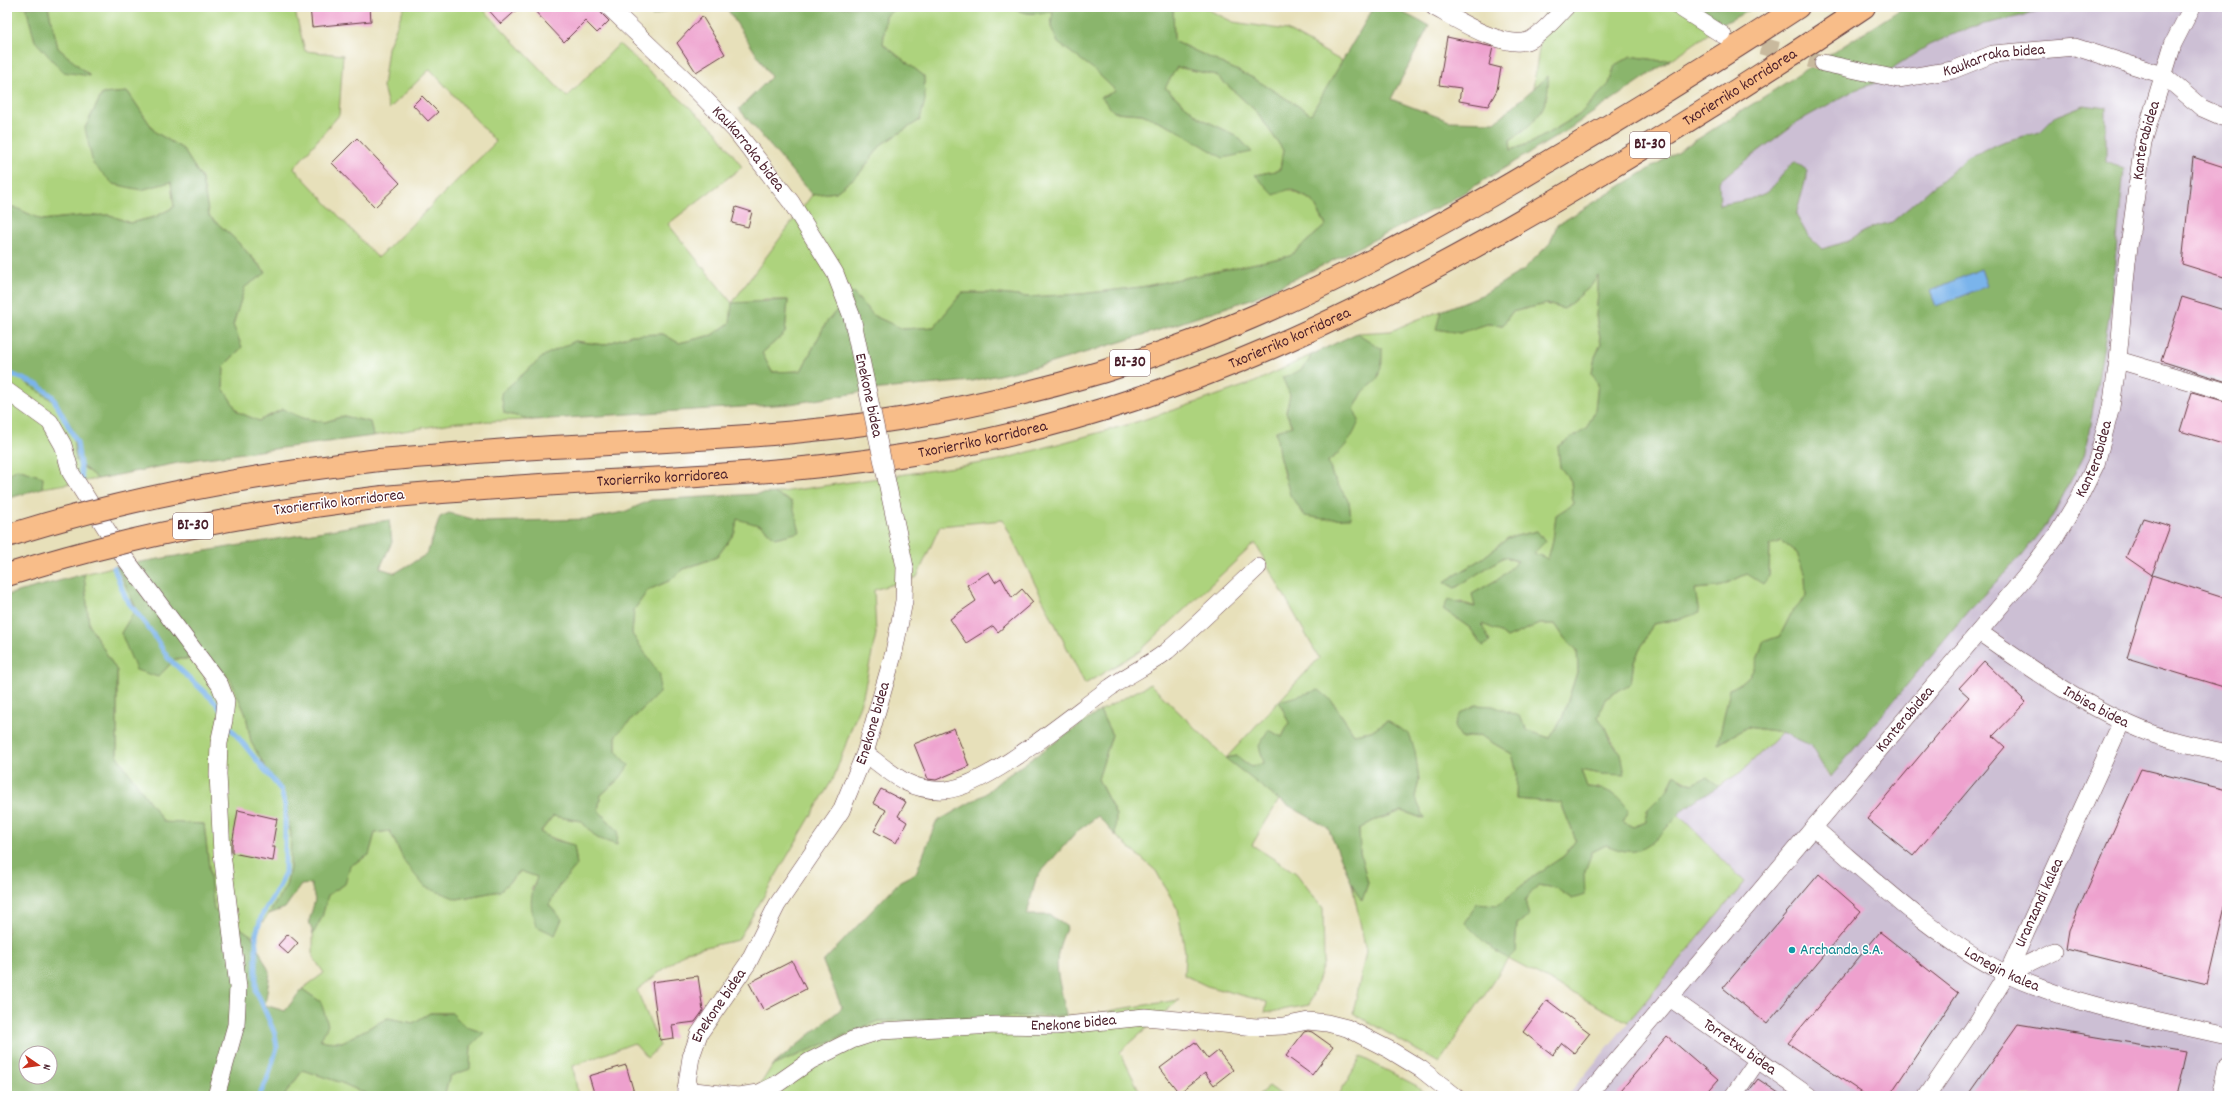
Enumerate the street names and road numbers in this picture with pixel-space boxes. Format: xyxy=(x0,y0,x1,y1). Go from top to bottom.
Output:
street label: Kaukarraka bidea xyxy=(1941,38,2046,83)
street label: Txorierriko korridorea xyxy=(1678,43,1802,133)
street label: Kanterabidea xyxy=(2127,98,2167,181)
street label: Kaukarraka bidea xyxy=(706,101,791,197)
road number: BI-30 xyxy=(1630,132,1670,158)
street label: Txorierriko korridorea xyxy=(1225,301,1355,376)
road number: BI-30 xyxy=(1110,350,1150,376)
street label: Enekone bidea xyxy=(848,351,889,440)
street label: Txorierriko korridorea xyxy=(917,414,1050,465)
street label: Kanterabidea xyxy=(2069,418,2119,502)
street label: Txorierriko korridorea xyxy=(596,463,729,493)
street label: Txorierriko korridorea xyxy=(273,484,406,522)
road number: BI-30 xyxy=(173,513,213,539)
street label: Enekone bidea xyxy=(850,679,896,769)
street label: Inbisa bidea xyxy=(2058,680,2133,734)
street label: Kanterabidea xyxy=(1870,681,1940,757)
street label: Uranzandi kalea xyxy=(2009,854,2070,951)
street label: Lanegin kalea xyxy=(1959,941,2043,998)
street label: Enekone bidea xyxy=(685,964,752,1046)
street label: Enekone bidea xyxy=(1031,1008,1118,1038)
street label: Torretxu bidea xyxy=(1698,1013,1781,1081)

